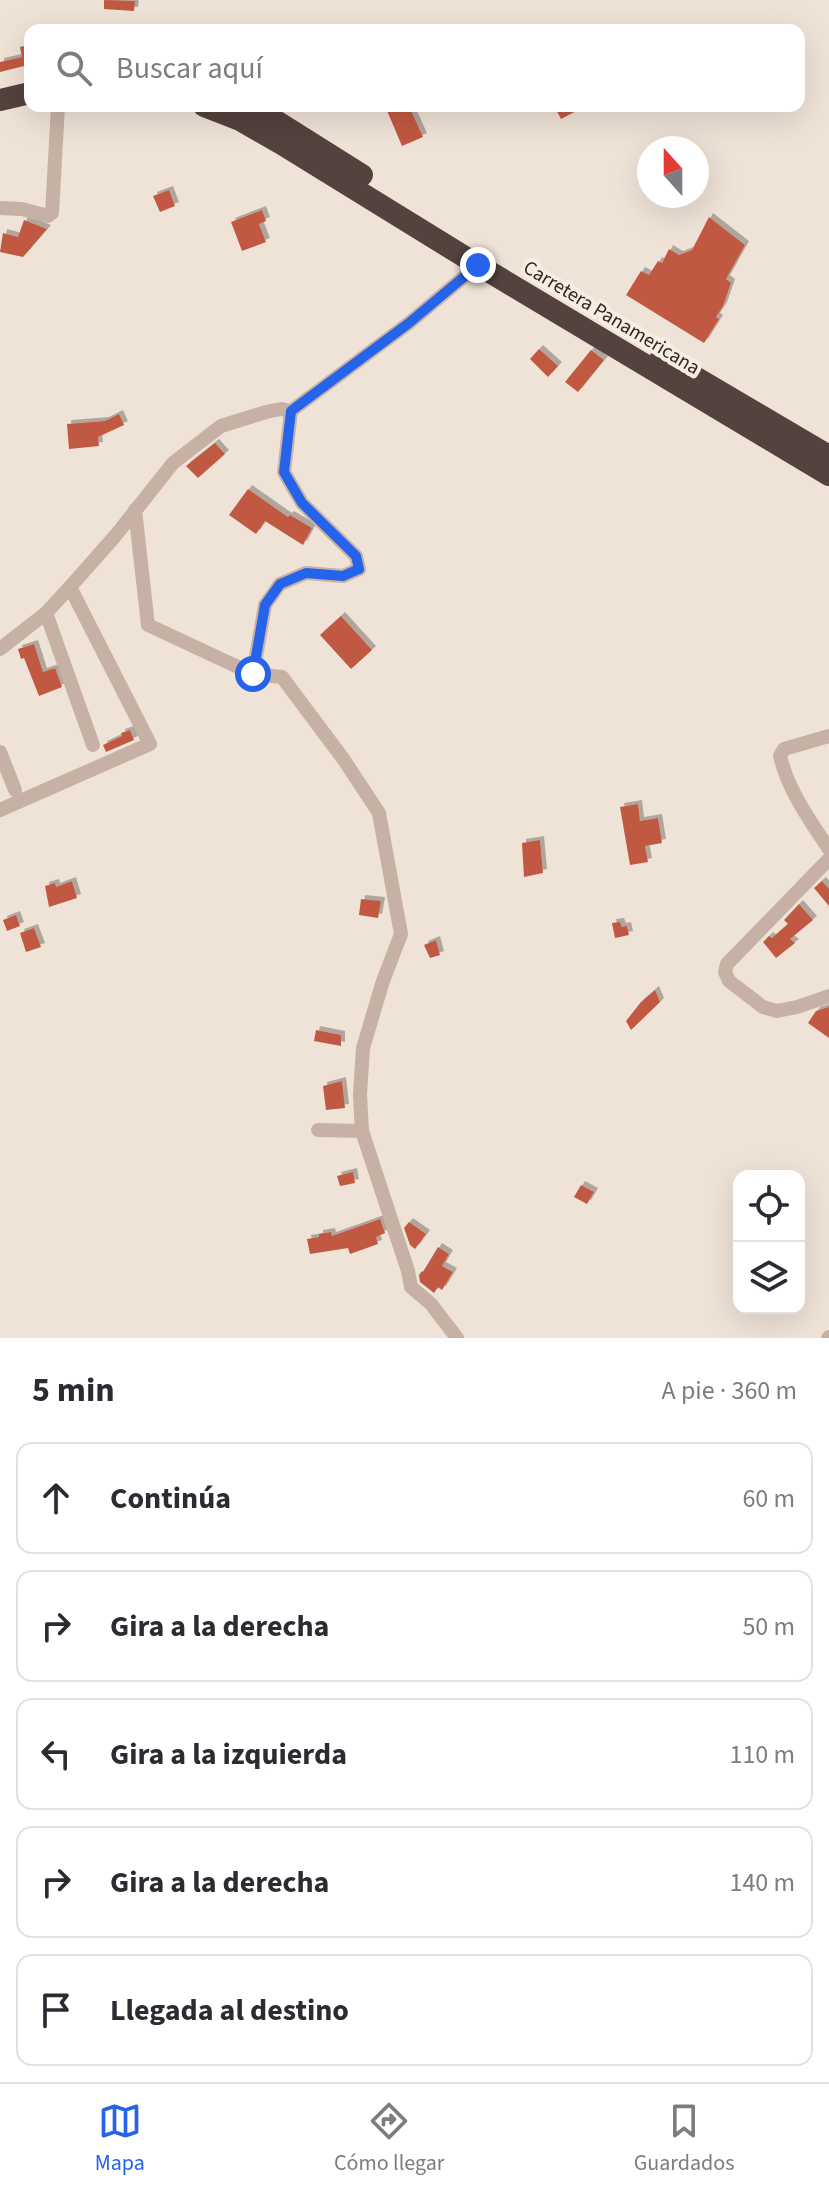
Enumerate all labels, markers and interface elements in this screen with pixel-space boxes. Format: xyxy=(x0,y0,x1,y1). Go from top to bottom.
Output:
search box xyxy=(24,24,805,112)
icon: search xyxy=(52,46,96,90)
text: Buscar aquí xyxy=(116,47,263,90)
north arrow xyxy=(637,136,709,208)
route end xyxy=(460,247,496,283)
street label: Carretera Panamericana xyxy=(518,254,705,382)
route start xyxy=(235,656,271,692)
map controls xyxy=(733,1170,805,1314)
button: locate xyxy=(733,1170,805,1242)
button: layers xyxy=(733,1242,805,1314)
text: 5 min xyxy=(32,1366,115,1415)
text: A pie · 360 m xyxy=(662,1372,797,1409)
icon: ahead xyxy=(34,1476,78,1520)
text: Continúa xyxy=(110,1477,231,1520)
text: 60 m xyxy=(742,1480,795,1517)
icon: right xyxy=(34,1604,78,1648)
text: Gira a la derecha xyxy=(110,1605,329,1648)
text: 50 m xyxy=(742,1608,795,1645)
icon: left xyxy=(34,1732,78,1776)
text: Gira a la izquierda xyxy=(110,1733,347,1776)
text: 110 m xyxy=(729,1736,795,1773)
icon: right xyxy=(34,1860,78,1904)
text: Gira a la derecha xyxy=(110,1861,329,1904)
text: 140 m xyxy=(729,1864,795,1901)
icon: arrive xyxy=(34,1988,78,2032)
text: Llegada al destino xyxy=(110,1989,349,2032)
tab: Mapa xyxy=(95,2099,145,2179)
tab: Cómo llegar xyxy=(334,2099,444,2179)
tab: Guardados xyxy=(634,2099,734,2179)

